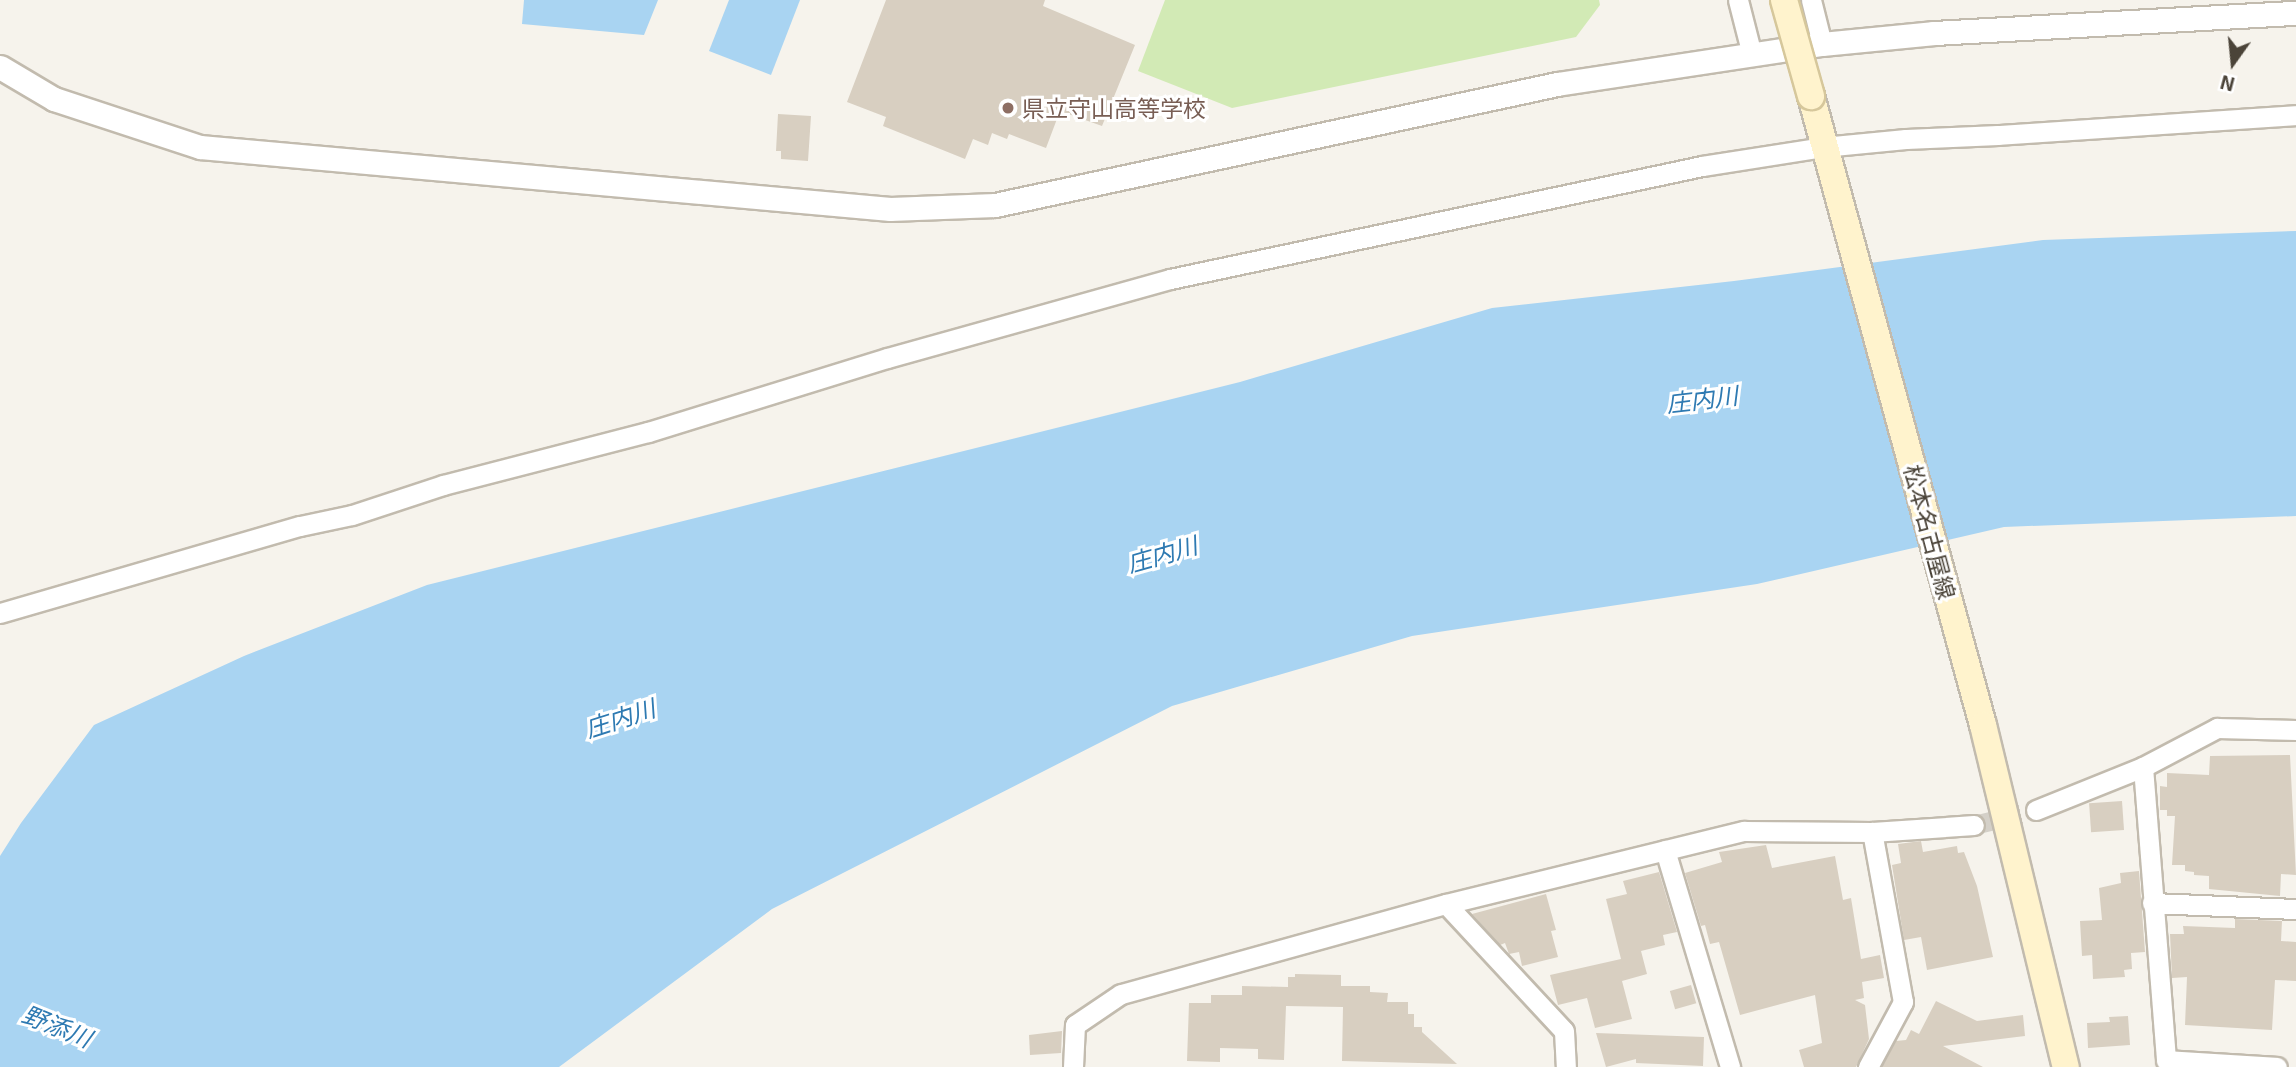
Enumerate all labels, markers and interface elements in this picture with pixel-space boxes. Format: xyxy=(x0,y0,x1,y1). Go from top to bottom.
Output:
north arrow xyxy=(2198,28,2268,98)
text: N xyxy=(2218,71,2237,97)
place label: 県立守山高等学校 xyxy=(1022,94,1206,122)
marker: 県立守山高等学校 xyxy=(1000,100,1016,116)
water label: 庄内川 xyxy=(1665,380,1739,418)
street label: 松本名古屋線 xyxy=(1899,462,1961,602)
water label: 庄内川 xyxy=(1123,530,1201,578)
water label: 庄内川 xyxy=(581,693,659,743)
water label: 野添川 xyxy=(18,999,96,1053)

